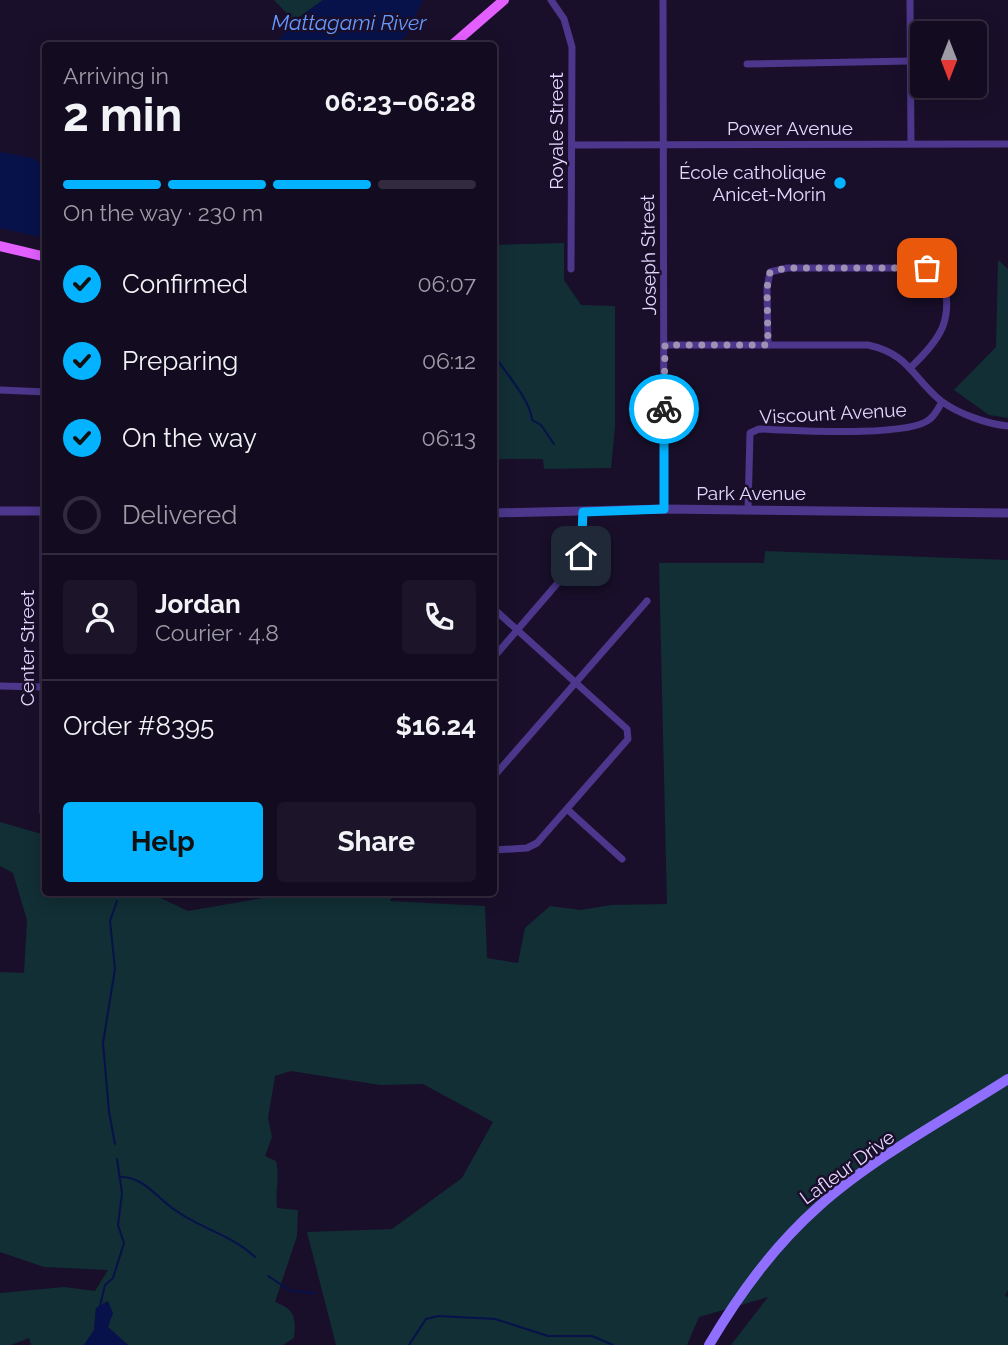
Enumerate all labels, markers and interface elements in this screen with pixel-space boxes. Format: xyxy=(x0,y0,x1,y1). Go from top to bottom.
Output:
water label: Mattagami River xyxy=(271,10,427,35)
north arrow xyxy=(910,21,987,98)
map controls xyxy=(910,21,987,98)
text: Arriving in xyxy=(63,62,169,89)
street label: Royale Street xyxy=(545,72,567,190)
text: 06:23–06:28 xyxy=(324,87,476,117)
text: 2 min xyxy=(63,88,182,142)
street label: Power Avenue xyxy=(727,117,853,139)
place label: École catholique Anicet-Morin xyxy=(679,161,826,205)
marker: École catholique Anicet-Morin xyxy=(832,175,848,191)
street label: Joseph Street xyxy=(636,194,660,316)
text: On the way · 230 m xyxy=(63,199,263,226)
pin xyxy=(897,238,957,298)
icon: bag xyxy=(908,249,946,287)
icon: check xyxy=(63,265,101,303)
text: Confirmed xyxy=(122,269,248,299)
text: 06:07 xyxy=(418,270,476,297)
icon: check xyxy=(63,342,101,380)
text: Preparing xyxy=(122,346,238,376)
text: 06:12 xyxy=(422,347,476,374)
courier xyxy=(629,374,699,444)
icon: bike xyxy=(645,390,683,428)
street label: Viscount Avenue xyxy=(759,398,907,428)
icon: check xyxy=(63,419,101,457)
text: On the way xyxy=(122,423,257,453)
text: 06:13 xyxy=(422,424,476,451)
street label: Park Avenue xyxy=(696,482,806,504)
text: Delivered xyxy=(122,500,237,530)
pin xyxy=(551,526,611,586)
icon: home xyxy=(562,537,600,575)
button: person xyxy=(63,580,137,654)
button: phone xyxy=(402,580,476,654)
street label: Center Street xyxy=(16,589,38,706)
text: Jordan xyxy=(155,589,241,619)
text: Courier · 4.8 xyxy=(155,619,279,646)
text: Order #8395 xyxy=(63,711,214,741)
text: $16.24 xyxy=(396,711,476,741)
button: Help xyxy=(63,802,263,882)
button: Share xyxy=(277,802,476,882)
street label: Lafleur Drive xyxy=(796,1125,898,1209)

